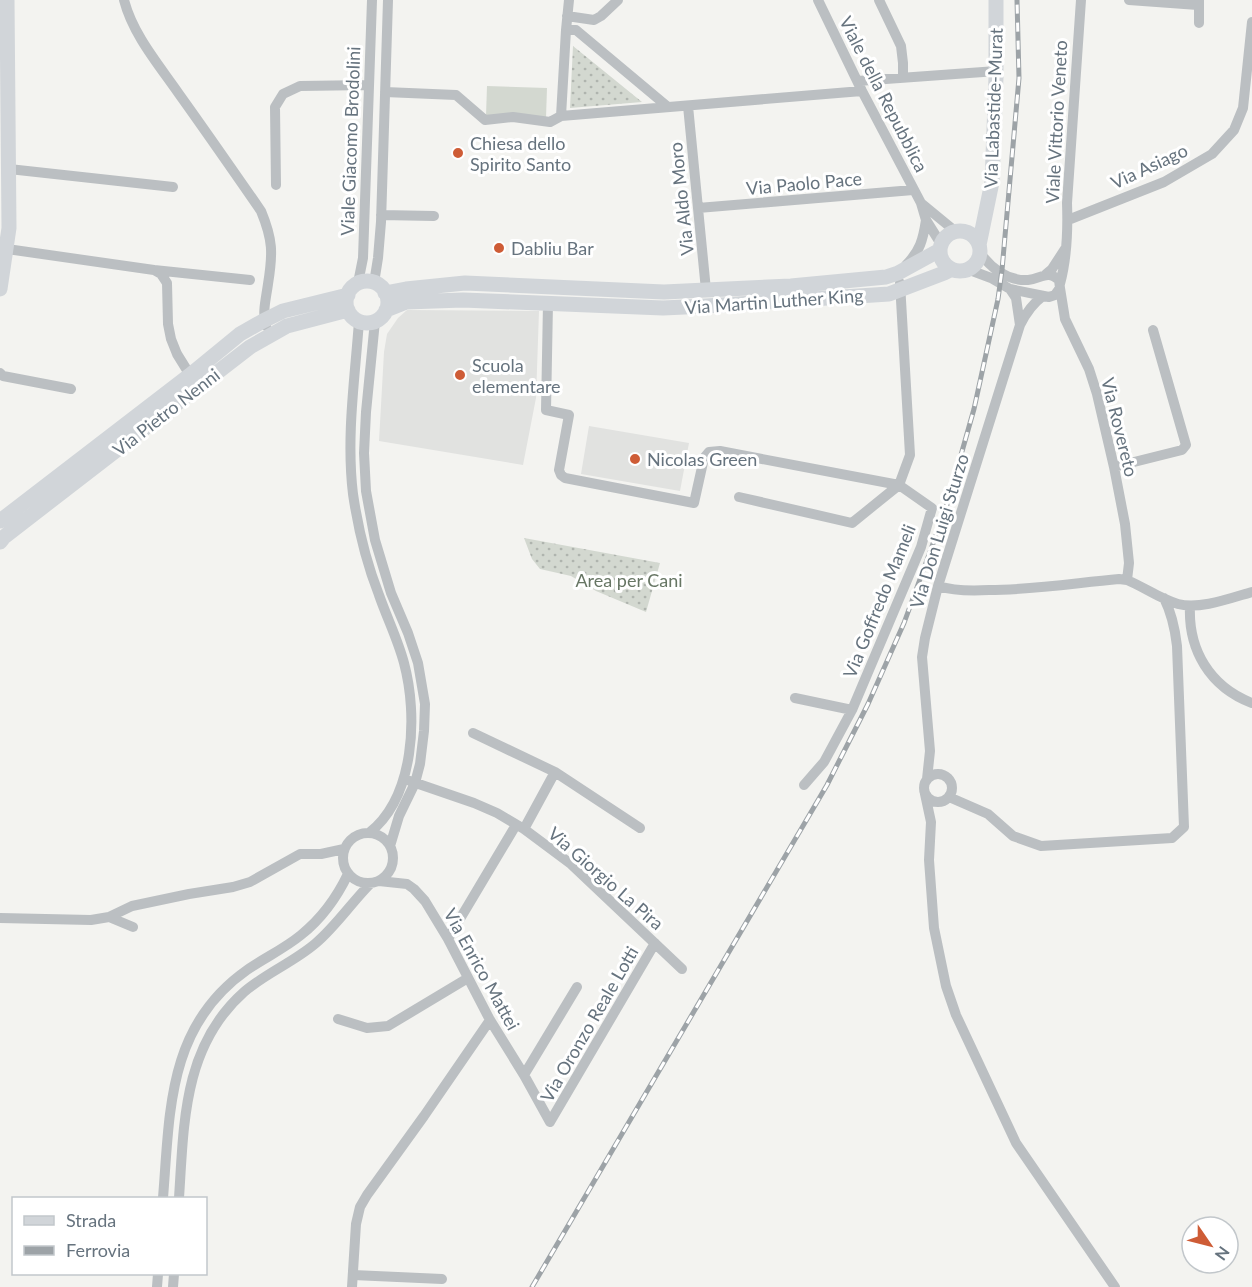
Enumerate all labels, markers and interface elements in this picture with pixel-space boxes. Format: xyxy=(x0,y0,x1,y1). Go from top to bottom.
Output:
street label: Viale della Repubblica xyxy=(835,12,933,176)
street label: Via Labastide-Murat xyxy=(979,27,1007,189)
street label: Viale Vittorio Veneto xyxy=(1041,40,1071,204)
street label: Viale Giacomo Brodolini xyxy=(336,46,364,236)
place label: Chiesa dello Spirito Santo xyxy=(470,132,571,175)
street label: Via Asiago xyxy=(1107,139,1191,193)
street label: Via Aldo Moro xyxy=(664,141,698,257)
marker: Chiesa dello Spirito Santo xyxy=(451,146,465,160)
street label: Via Paolo Pace xyxy=(745,167,863,199)
place label: Dabliu Bar xyxy=(511,237,594,259)
marker: Dabliu Bar xyxy=(492,241,506,255)
street label: Via Martin Luther King xyxy=(684,284,864,318)
place label: Scuola elementare xyxy=(472,354,561,397)
street label: Via Pietro Nenni xyxy=(108,363,224,461)
marker: Scuola elementare xyxy=(453,368,467,382)
street label: Via Rovereto xyxy=(1097,375,1143,479)
place label: Nicolas Green xyxy=(647,448,757,470)
street label: Via Don Luigi Sturzo xyxy=(905,451,973,611)
marker: Nicolas Green xyxy=(628,452,642,466)
street label: Via Goffredo Mameli xyxy=(838,521,920,681)
park label: Area per Cani xyxy=(575,569,683,591)
street label: Via Giorgio La Pira xyxy=(544,822,668,934)
street label: Via Enrico Mattei xyxy=(439,904,525,1034)
street label: Via Oronzo Reale Lotti xyxy=(535,942,643,1106)
legend xyxy=(12,1197,207,1275)
text: Strada xyxy=(66,1209,116,1231)
north arrow xyxy=(1180,1215,1240,1275)
text: Ferrovia xyxy=(66,1239,130,1261)
text: N xyxy=(1211,1243,1234,1264)

